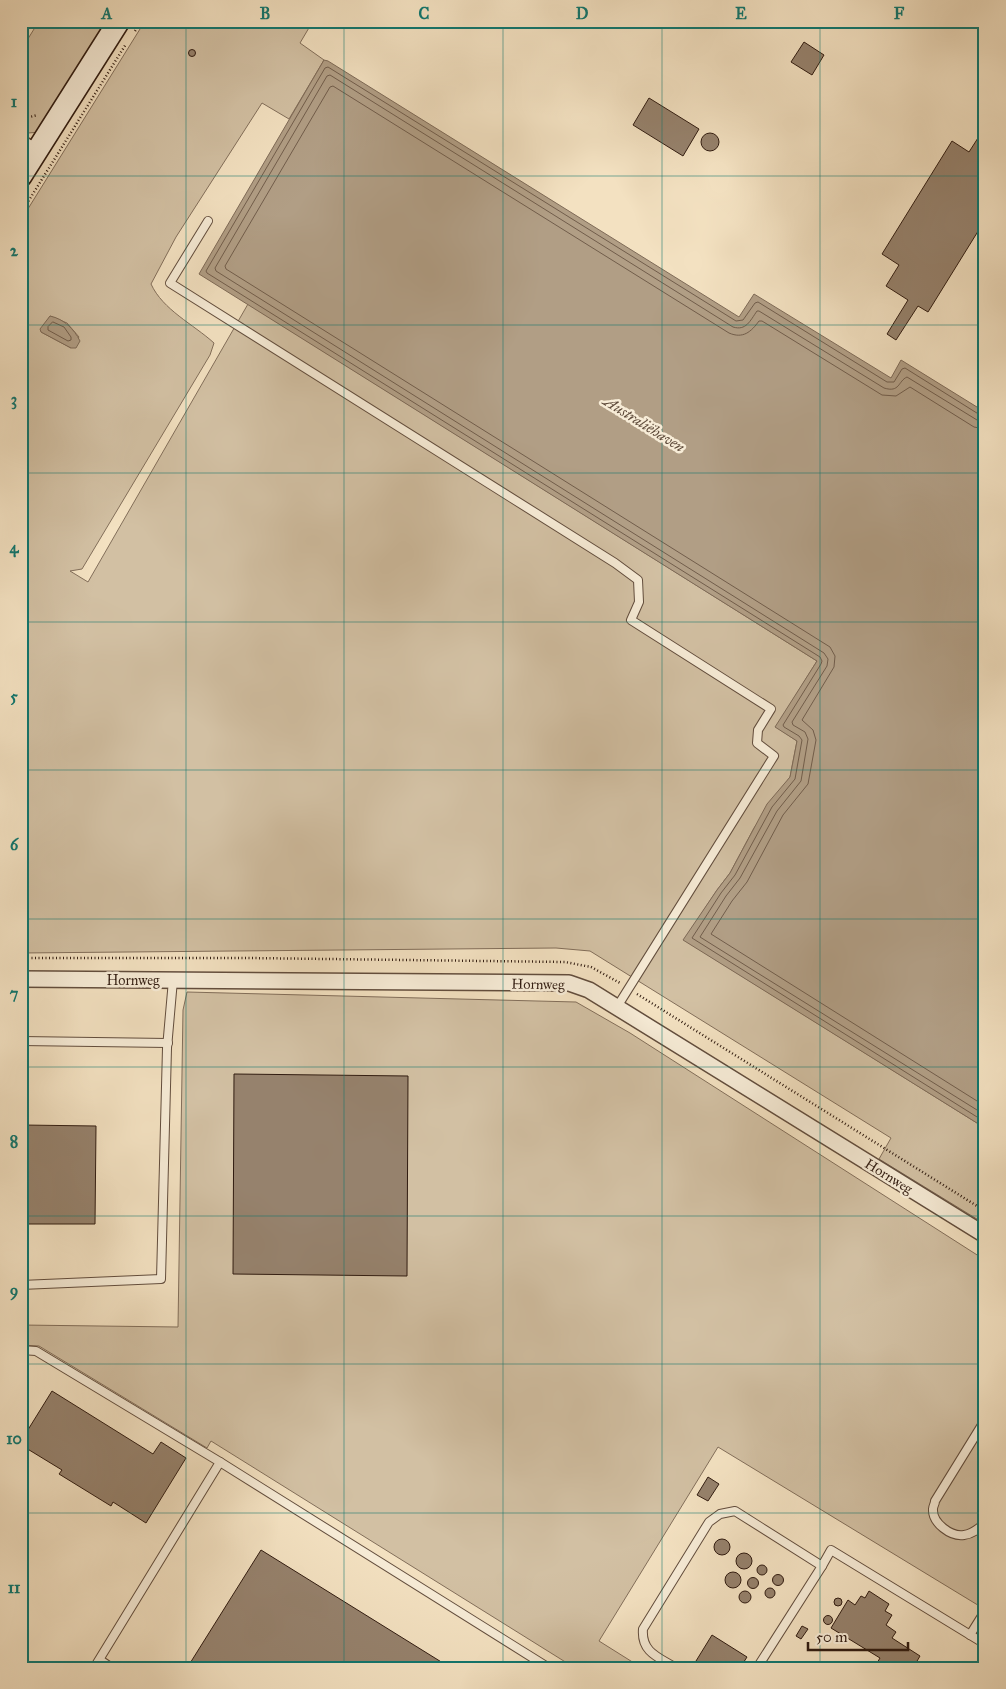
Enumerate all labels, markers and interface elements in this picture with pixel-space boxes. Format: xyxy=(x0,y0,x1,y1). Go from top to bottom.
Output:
text: A xyxy=(101,4,113,23)
text: B xyxy=(260,4,270,23)
text: C xyxy=(419,4,430,23)
text: D xyxy=(576,4,589,23)
text: E xyxy=(735,4,747,23)
text: F xyxy=(894,4,905,23)
text: 1 xyxy=(11,92,18,111)
text: 2 xyxy=(10,241,19,260)
text: 3 xyxy=(11,390,17,410)
water label: Australiëhaven xyxy=(598,391,688,456)
text: 4 xyxy=(10,538,20,558)
text: 5 xyxy=(10,687,18,706)
text: 6 xyxy=(10,835,19,854)
street label: Hornweg xyxy=(106,972,160,989)
street label: Hornweg xyxy=(511,976,565,993)
text: 7 xyxy=(10,984,19,1003)
text: 8 xyxy=(10,1132,18,1151)
street label: Hornweg xyxy=(862,1155,916,1198)
text: 9 xyxy=(10,1281,18,1301)
text: 10 xyxy=(6,1429,22,1448)
text: 11 xyxy=(8,1578,21,1597)
scale bar xyxy=(808,1619,908,1651)
text: 50 m xyxy=(816,1628,848,1646)

